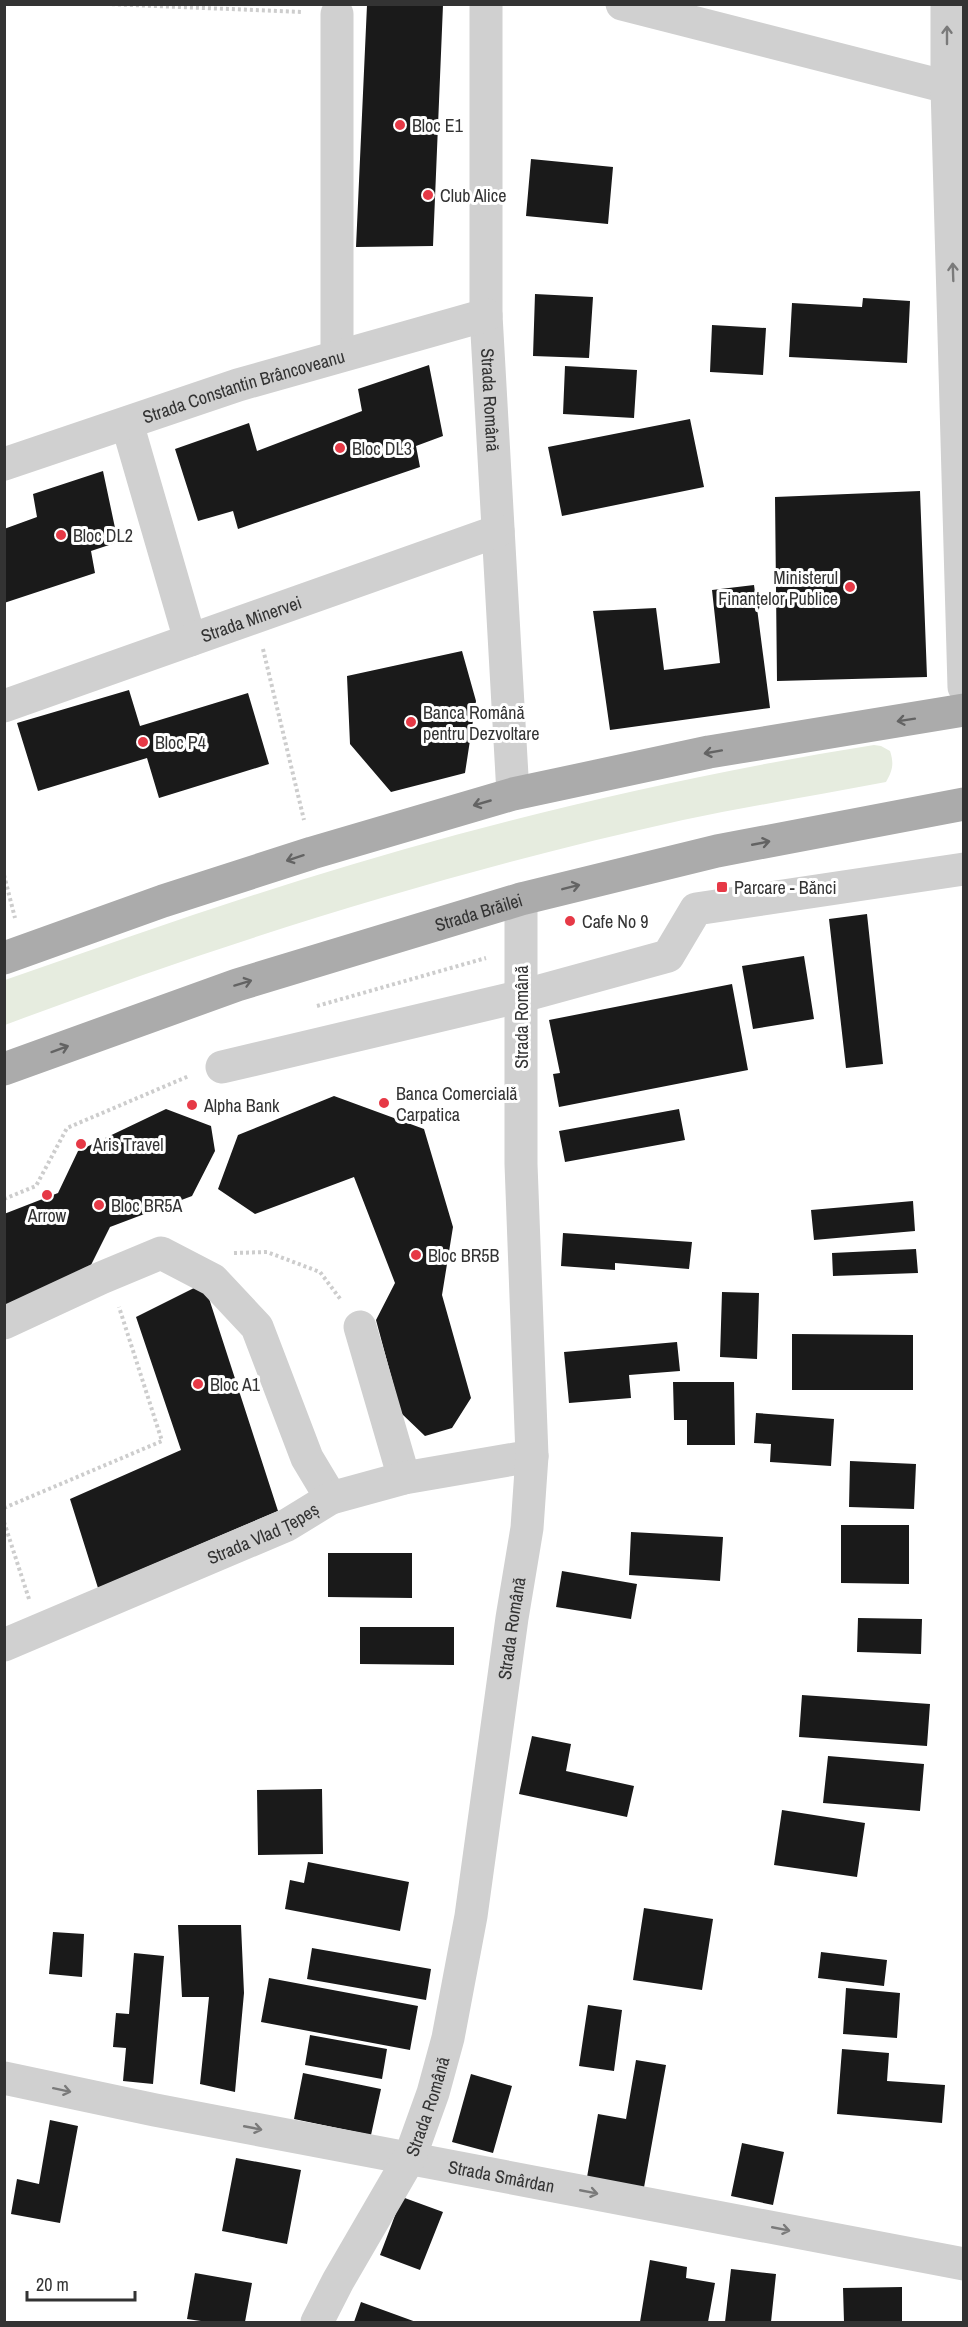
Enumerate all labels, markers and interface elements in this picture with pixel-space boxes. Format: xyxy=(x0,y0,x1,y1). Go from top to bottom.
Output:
one-way arrow xyxy=(941,25,953,45)
place label: Bloc E1 xyxy=(412,113,464,138)
marker: Bloc E1 xyxy=(393,118,407,132)
place label: Club Alice xyxy=(440,183,506,208)
marker: Club Alice xyxy=(421,188,435,202)
one-way arrow xyxy=(947,262,958,282)
street label: Strada Constantin Brâncoveanu xyxy=(139,343,347,429)
street label: Strada Română xyxy=(475,348,506,452)
place label: Bloc DL3 xyxy=(352,436,412,461)
marker: Bloc DL3 xyxy=(333,441,347,455)
place label: Bloc DL2 xyxy=(73,523,133,548)
marker: Bloc DL2 xyxy=(54,528,68,542)
place label: Ministerul Finanțelor Publice xyxy=(718,565,838,611)
marker: Ministerul Finanțelor Publice xyxy=(843,580,857,594)
street label: Strada Minervei xyxy=(197,589,305,648)
place label: Banca Română pentru Dezvoltare xyxy=(423,700,540,746)
marker: Banca Română pentru Dezvoltare xyxy=(404,715,418,729)
one-way arrow xyxy=(896,715,916,726)
place label: Bloc P4 xyxy=(155,730,206,755)
marker: Bloc P4 xyxy=(136,735,150,749)
one-way arrow xyxy=(704,747,724,758)
one-way arrow xyxy=(473,798,492,809)
one-way arrow xyxy=(751,837,770,848)
one-way arrow xyxy=(286,853,305,864)
place label: Parcare - Bănci xyxy=(734,875,837,900)
marker: Parcare - Bănci xyxy=(715,880,729,894)
one-way arrow xyxy=(561,881,580,892)
street label: Strada Brăilei xyxy=(432,887,525,937)
place label: Cafe No 9 xyxy=(582,909,648,934)
marker: Cafe No 9 xyxy=(563,914,577,928)
street label: Strada Română xyxy=(509,965,534,1069)
one-way arrow xyxy=(233,977,252,988)
one-way arrow xyxy=(50,1043,68,1054)
place label: Banca Comercială Carpatica xyxy=(396,1081,517,1127)
place label: Alpha Bank xyxy=(203,1093,280,1118)
marker: Banca Comercială Carpatica xyxy=(377,1096,391,1110)
marker: Alpha Bank xyxy=(185,1098,199,1112)
place label: Aris Travel xyxy=(92,1132,164,1157)
marker: Aris Travel xyxy=(74,1137,88,1151)
marker: Arrow xyxy=(40,1188,54,1202)
place label: Bloc BR5A xyxy=(111,1193,183,1218)
marker: Bloc BR5A xyxy=(92,1198,106,1212)
place label: Arrow xyxy=(27,1203,67,1228)
place label: Bloc BR5B xyxy=(428,1243,500,1268)
marker: Bloc BR5B xyxy=(409,1248,423,1262)
place label: Bloc A1 xyxy=(210,1372,261,1397)
marker: Bloc A1 xyxy=(191,1377,205,1391)
street label: Strada Vlad Țepeș xyxy=(203,1496,323,1570)
street label: Strada Română xyxy=(491,1575,531,1681)
street label: Strada Română xyxy=(399,2054,455,2160)
one-way arrow xyxy=(52,2085,71,2097)
one-way arrow xyxy=(243,2123,262,2134)
street label: Strada Smârdan xyxy=(446,2154,557,2198)
one-way arrow xyxy=(579,2187,598,2198)
one-way arrow xyxy=(770,2224,790,2235)
scale bar xyxy=(27,2264,135,2302)
text: 20 m xyxy=(36,2272,69,2297)

